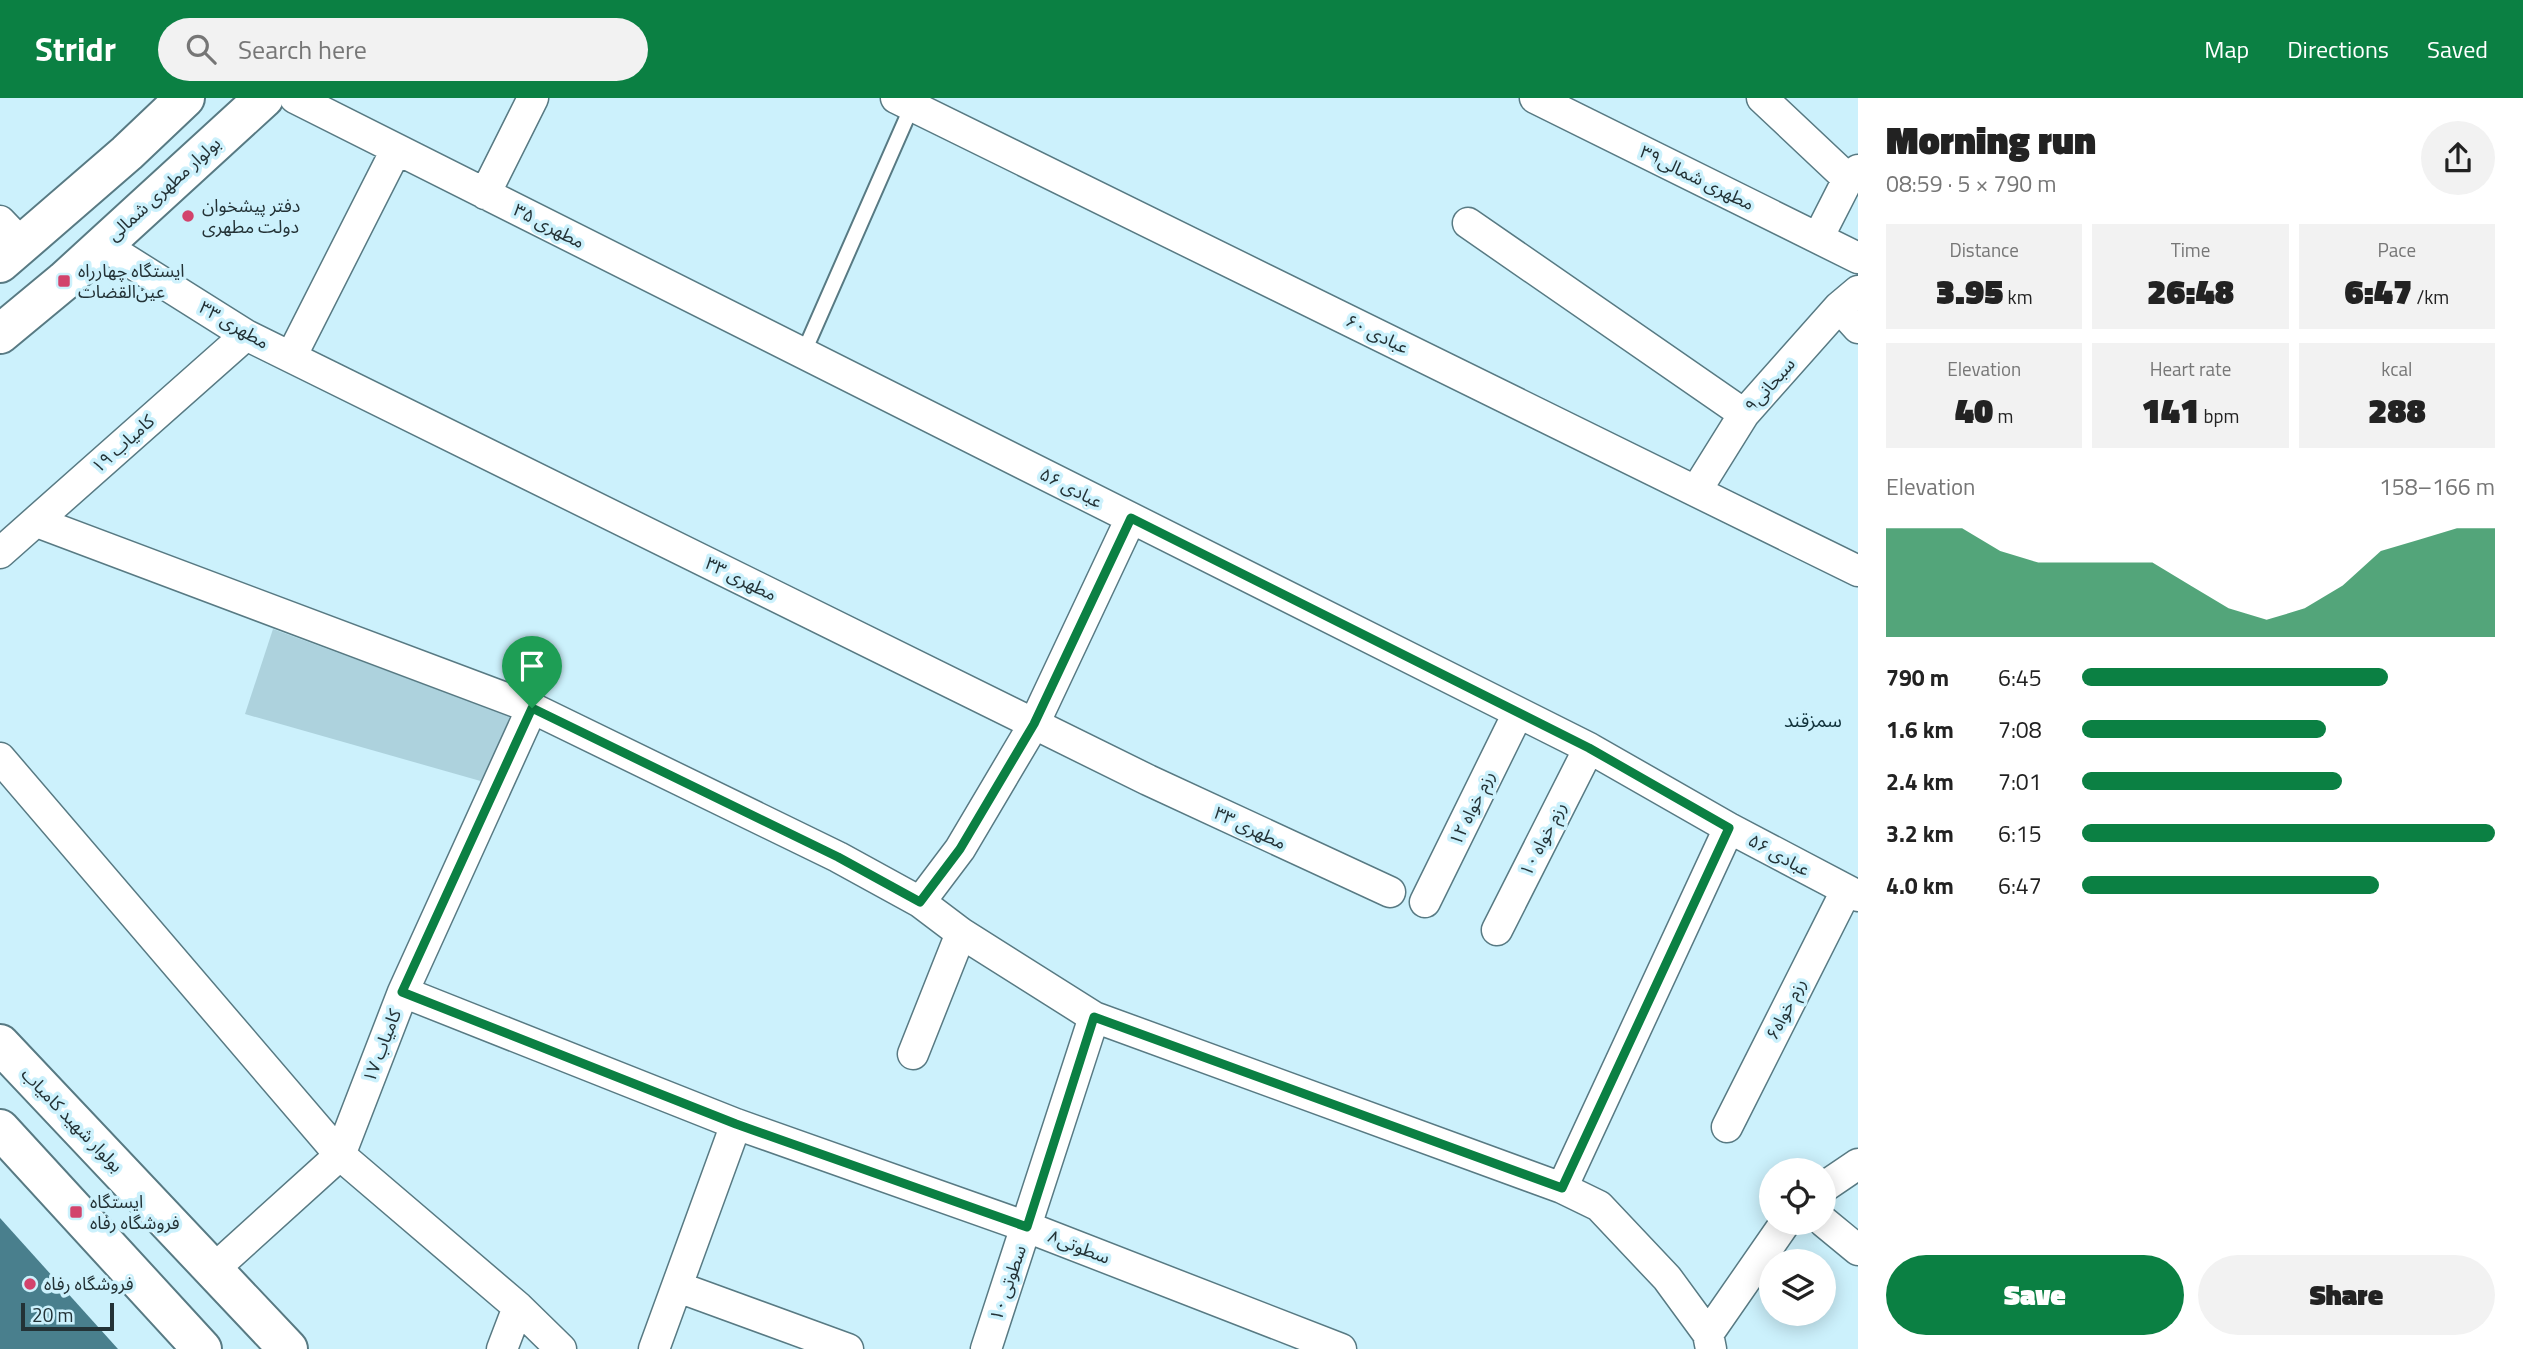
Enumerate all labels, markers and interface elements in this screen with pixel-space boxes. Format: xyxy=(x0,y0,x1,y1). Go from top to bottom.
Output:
search box xyxy=(158,18,648,81)
text: Stridr xyxy=(35,24,116,74)
icon: search xyxy=(182,30,220,68)
text: Search here xyxy=(238,30,367,69)
text: Map xyxy=(2204,31,2249,67)
text: Directions xyxy=(2287,31,2389,67)
text: Saved xyxy=(2427,31,2488,67)
text: Morning run xyxy=(1886,111,2096,169)
button: share xyxy=(2421,121,2495,195)
street label: بولوار مطهری شمالی xyxy=(101,130,227,247)
street label: مطهری شمالی۳۹ xyxy=(1635,138,1759,217)
text: 08:59 · 5 × 790 m xyxy=(1886,166,2056,201)
place label: دفتر پیشخوان دولت مطهری xyxy=(202,192,300,240)
street label: مطهری ۳۵ xyxy=(509,196,590,255)
marker: دفتر پیشخوان دولت مطهری xyxy=(180,208,196,224)
text: Distance xyxy=(1949,235,2019,264)
text: Time xyxy=(2171,235,2210,264)
text: Pace xyxy=(2378,235,2416,264)
place label: ایستگاه چهارراه عین‌القضات xyxy=(78,257,185,305)
text: 3.95 xyxy=(1936,264,2003,318)
text: 26:48 xyxy=(2147,264,2234,318)
text: 6:47 xyxy=(2344,264,2412,318)
marker: ایستگاه چهارراه عین‌القضات xyxy=(56,273,72,289)
text: km xyxy=(2003,282,2033,311)
text: /km xyxy=(2412,282,2449,311)
street label: مطهری ۳۳ xyxy=(194,294,274,355)
street label: عبادی ۶۰ xyxy=(1341,307,1413,360)
street label: سبحانی۹ xyxy=(1738,351,1801,418)
text: Elevation xyxy=(1947,354,2021,383)
text: Heart rate xyxy=(2150,354,2231,383)
text: kcal xyxy=(2381,354,2412,383)
text: 40 xyxy=(1955,383,1993,437)
text: 141 xyxy=(2142,383,2199,437)
text: 288 xyxy=(2368,383,2426,437)
text: m xyxy=(1993,401,2013,430)
text: bpm xyxy=(2199,401,2239,430)
street label: کامیاب ۱۹ xyxy=(85,408,161,479)
street label: عبادی ۵۶ xyxy=(1035,460,1107,515)
text: Elevation xyxy=(1886,469,1975,504)
text: 158–166 m xyxy=(2379,469,2495,504)
street label: مطهری ۳۳ xyxy=(701,550,782,607)
pin xyxy=(502,636,562,708)
icon: arrive xyxy=(513,647,551,685)
text: 790 m xyxy=(1886,660,1949,695)
text: 6:45 xyxy=(1998,660,2042,695)
district label: سمزقند xyxy=(1784,705,1842,734)
text: 1.6 km xyxy=(1886,712,1954,747)
text: 7:08 xyxy=(1998,712,2042,747)
text: 2.4 km xyxy=(1886,764,1954,799)
text: 7:01 xyxy=(1998,764,2042,799)
street label: رزم خواه ۱۲ xyxy=(1442,766,1502,850)
street label: رزم خواه ۱۰ xyxy=(1512,797,1574,881)
street label: مطهری ۳۳ xyxy=(1210,799,1291,856)
text: 3.2 km xyxy=(1886,816,1954,851)
text: 6:15 xyxy=(1998,816,2042,851)
street label: عبادی ۵۶ xyxy=(1743,826,1815,883)
text: 4.0 km xyxy=(1886,868,1954,903)
text: 6:47 xyxy=(1998,868,2042,903)
street label: رزم خواه۶ xyxy=(1759,973,1813,1045)
street label: کامیاب ۱۷ xyxy=(355,1005,408,1086)
street label: بولوار شهید کامیاب xyxy=(15,1061,130,1178)
map controls xyxy=(1759,1158,1836,1326)
button: locate xyxy=(1759,1158,1836,1235)
place label: ایستگاه فروشگاه رفاه xyxy=(90,1188,180,1236)
marker: ایستگاه فروشگاه رفاه xyxy=(68,1204,84,1220)
street label: سطوتی۸ xyxy=(1044,1222,1114,1271)
street label: سطوتی ۱۰ xyxy=(982,1241,1033,1324)
button: layers xyxy=(1759,1249,1836,1326)
button: Save xyxy=(1886,1255,2184,1335)
button: Share xyxy=(2198,1255,2495,1335)
place label: فروشگاه رفاه xyxy=(44,1270,134,1297)
marker: فروشگاه رفاه xyxy=(22,1276,38,1292)
scale bar xyxy=(21,1300,114,1332)
text: 20 m xyxy=(32,1300,73,1329)

